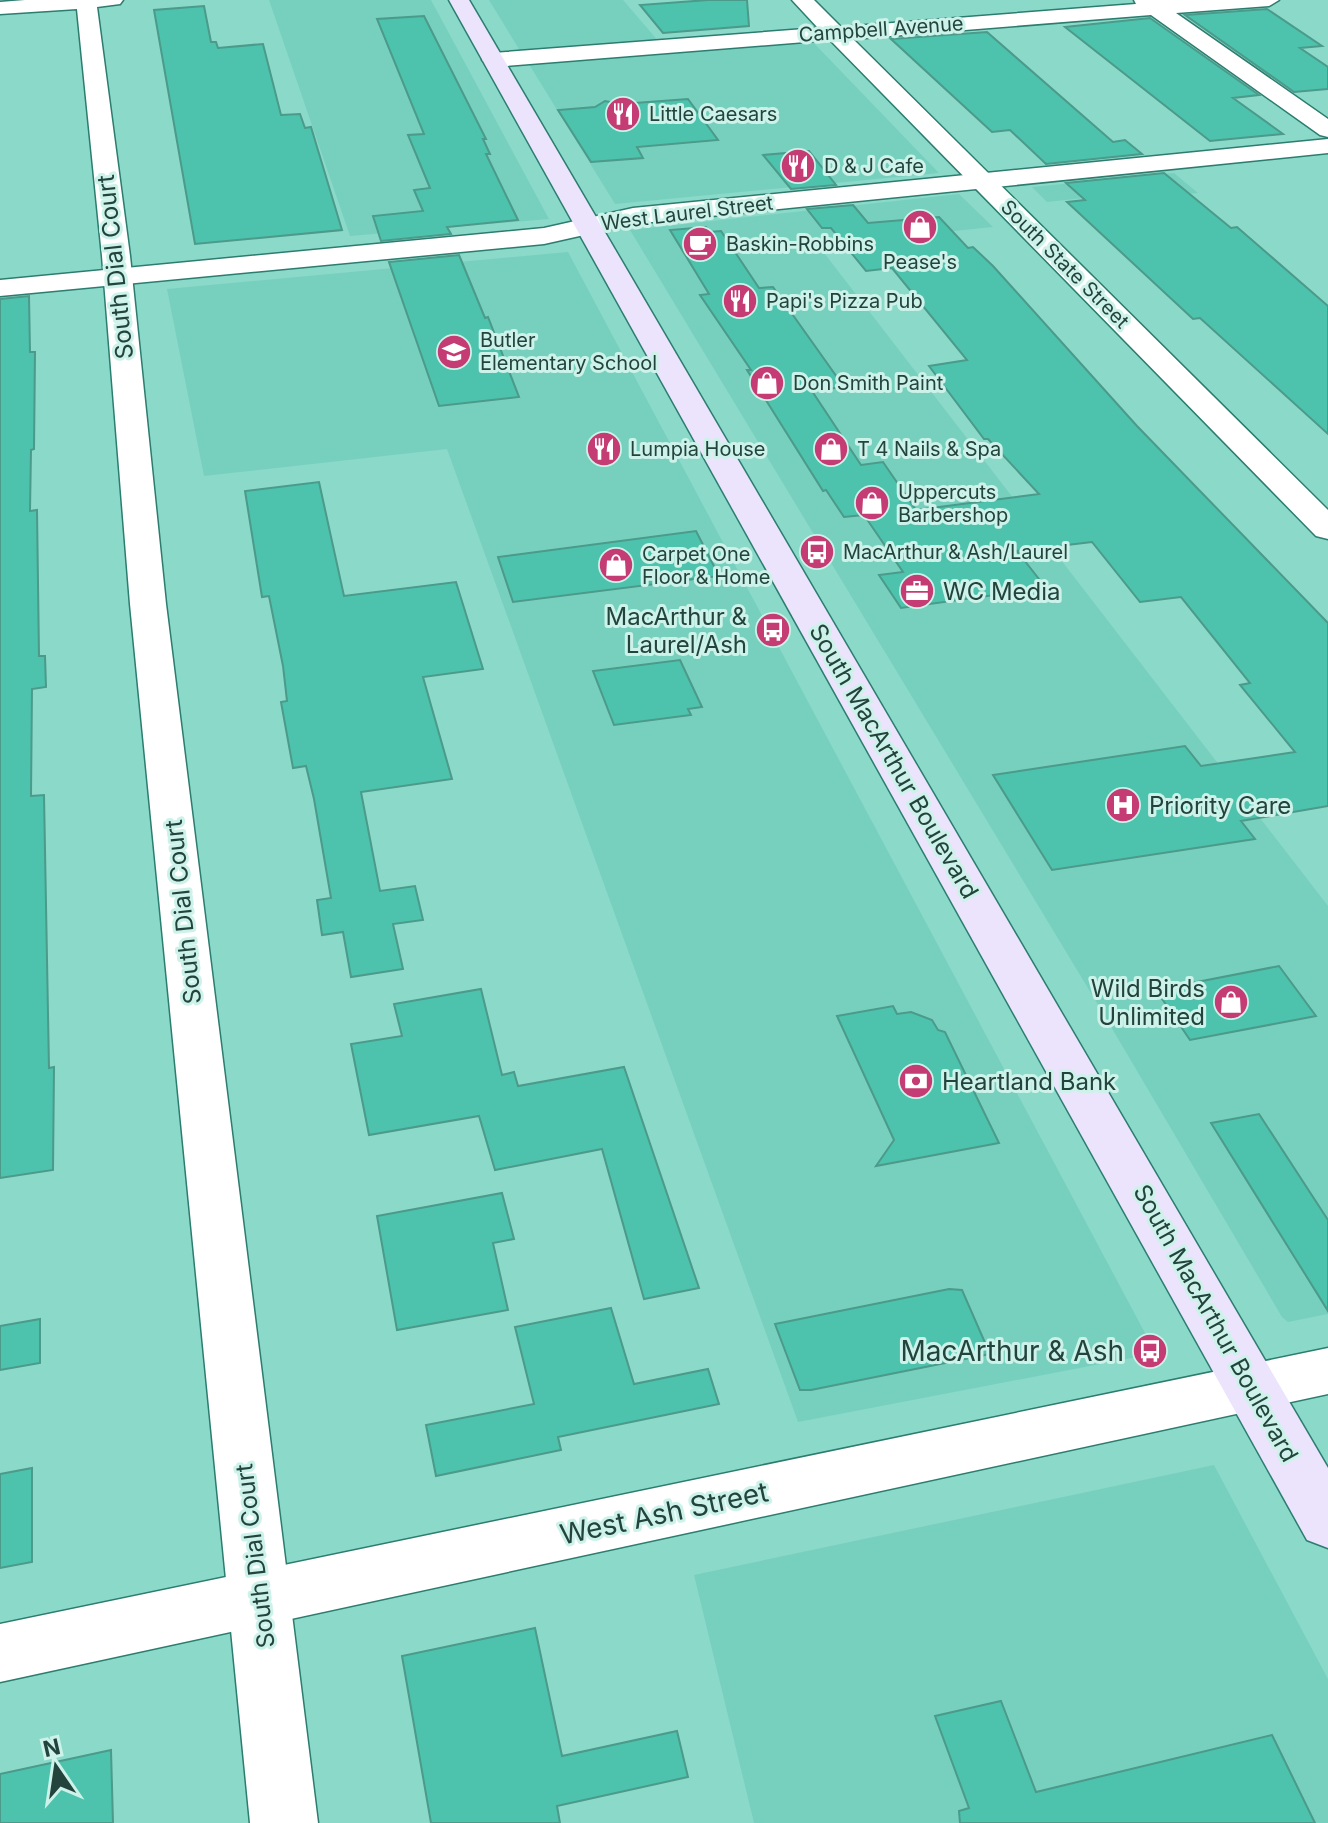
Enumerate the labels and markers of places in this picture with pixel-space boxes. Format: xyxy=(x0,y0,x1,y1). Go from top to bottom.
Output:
restaurant icon: Little Caesars xyxy=(604,95,642,133)
place label: Little Caesars xyxy=(649,102,777,126)
restaurant icon: D & J Cafe xyxy=(779,147,817,185)
place label: D & J Cafe xyxy=(824,154,924,178)
shop icon: Pease's xyxy=(901,208,939,246)
cafe icon: Baskin-Robbins xyxy=(681,225,719,263)
place label: Baskin-Robbins xyxy=(726,232,874,256)
place label: Pease's xyxy=(883,250,957,274)
restaurant icon: Papi's Pizza Pub xyxy=(721,282,759,320)
place label: Papi's Pizza Pub xyxy=(766,289,923,313)
place label: Butler Elementary School xyxy=(480,328,657,375)
school or university icon: Butler Elementary School xyxy=(435,333,473,371)
shop icon: Don Smith Paint xyxy=(748,364,786,402)
place label: Don Smith Paint xyxy=(793,371,944,395)
restaurant icon: Lumpia House xyxy=(585,430,623,468)
shop icon: T 4 Nails & Spa xyxy=(812,430,850,468)
place label: Lumpia House xyxy=(630,437,766,461)
place label: T 4 Nails & Spa xyxy=(857,437,1001,461)
place label: Uppercuts Barbershop xyxy=(898,480,1008,527)
shop icon: Uppercuts Barbershop xyxy=(853,484,891,522)
bus stop icon: MacArthur & Ash/Laurel xyxy=(798,533,836,571)
place label: MacArthur & Ash/Laurel xyxy=(843,540,1068,564)
place label: Carpet One Floor & Home xyxy=(642,542,770,589)
shop icon: Carpet One Floor & Home xyxy=(597,546,635,584)
office icon: WC Media xyxy=(898,572,936,610)
place label: WC Media xyxy=(943,577,1061,606)
place label: MacArthur & Laurel/Ash xyxy=(605,602,748,659)
bus stop icon: MacArthur & Laurel/Ash xyxy=(754,611,792,649)
hospital icon: Priority Care xyxy=(1104,786,1142,824)
place label: Priority Care xyxy=(1149,791,1291,820)
place label: Wild Birds Unlimited xyxy=(1091,974,1205,1031)
shop icon: Wild Birds Unlimited xyxy=(1212,983,1250,1021)
bank icon: Heartland Bank xyxy=(897,1062,935,1100)
place label: Heartland Bank xyxy=(942,1067,1116,1096)
bus stop icon: MacArthur & Ash xyxy=(1131,1332,1169,1370)
place label: MacArthur & Ash xyxy=(900,1334,1124,1368)

